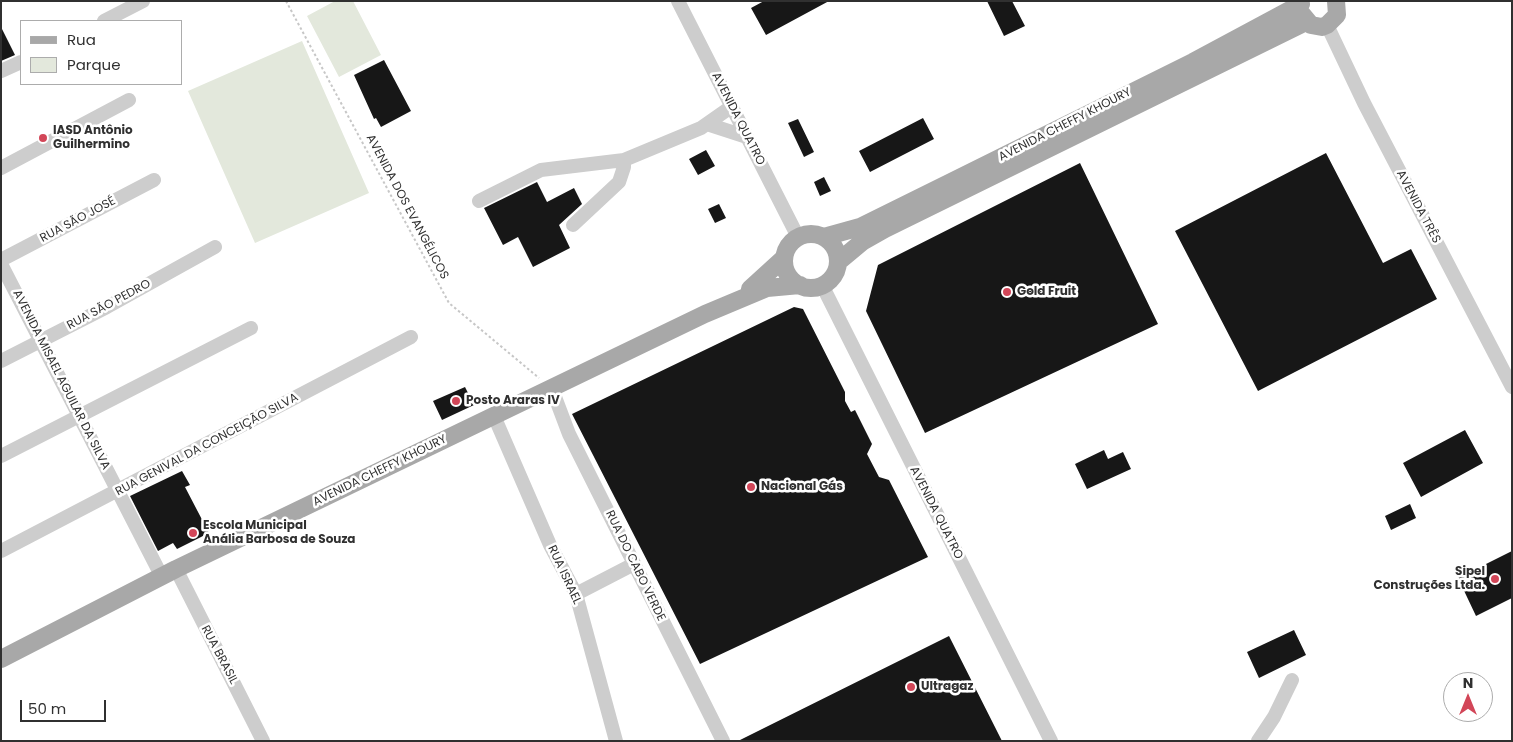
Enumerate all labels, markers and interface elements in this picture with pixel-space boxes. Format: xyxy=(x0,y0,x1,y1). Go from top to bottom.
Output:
legend xyxy=(20,20,182,85)
text: Rua xyxy=(67,29,96,50)
text: Parque xyxy=(67,54,120,75)
street label: AVENIDA QUATRO xyxy=(708,70,768,168)
street label: AVENIDA CHEFFY KHOURY xyxy=(996,85,1134,165)
place label: IASD Antônio Guilhermino xyxy=(53,124,133,152)
marker: IASD Antônio Guilhermino xyxy=(37,132,49,144)
street label: AVENIDA DOS EVANGÉLICOS xyxy=(363,132,451,282)
street label: AVENIDA TRÊS xyxy=(1393,168,1443,246)
street label: RUA SÃO JOSÉ xyxy=(38,194,118,246)
street label: RUA SÃO PEDRO xyxy=(65,277,153,333)
place label: Gold Fruit xyxy=(1017,285,1076,299)
marker: Gold Fruit xyxy=(1001,286,1013,298)
street label: AVENIDA MISAEL AGUILAR DA SILVA xyxy=(9,288,113,472)
street label: RUA GENIVAL DA CONCEIÇÃO SILVA xyxy=(113,391,301,499)
place label: Posto Araras IV xyxy=(466,394,560,408)
marker: Posto Araras IV xyxy=(450,395,462,407)
street label: AVENIDA CHEFFY KHOURY xyxy=(311,432,449,510)
street label: AVENIDA QUATRO xyxy=(906,464,966,562)
place label: Nacional Gás xyxy=(761,480,843,494)
marker: Nacional Gás xyxy=(745,481,757,493)
street label: RUA DO CABO VERDE xyxy=(602,508,668,624)
place label: Escola Municipal Anália Barbosa de Souza xyxy=(203,519,356,547)
marker: Escola Municipal Anália Barbosa de Souza xyxy=(187,527,199,539)
street label: RUA ISRAEL xyxy=(544,543,584,607)
place label: Sipel Construções Ltda. xyxy=(1374,565,1485,593)
marker: Sipel Construções Ltda. xyxy=(1489,573,1501,585)
street label: RUA BRASIL xyxy=(197,623,241,687)
north arrow xyxy=(1443,672,1493,722)
text: N xyxy=(1463,673,1473,693)
place label: Ultragaz xyxy=(921,680,973,694)
marker: Ultragaz xyxy=(905,681,917,693)
scale bar xyxy=(22,690,109,722)
text: 50 m xyxy=(28,698,66,719)

